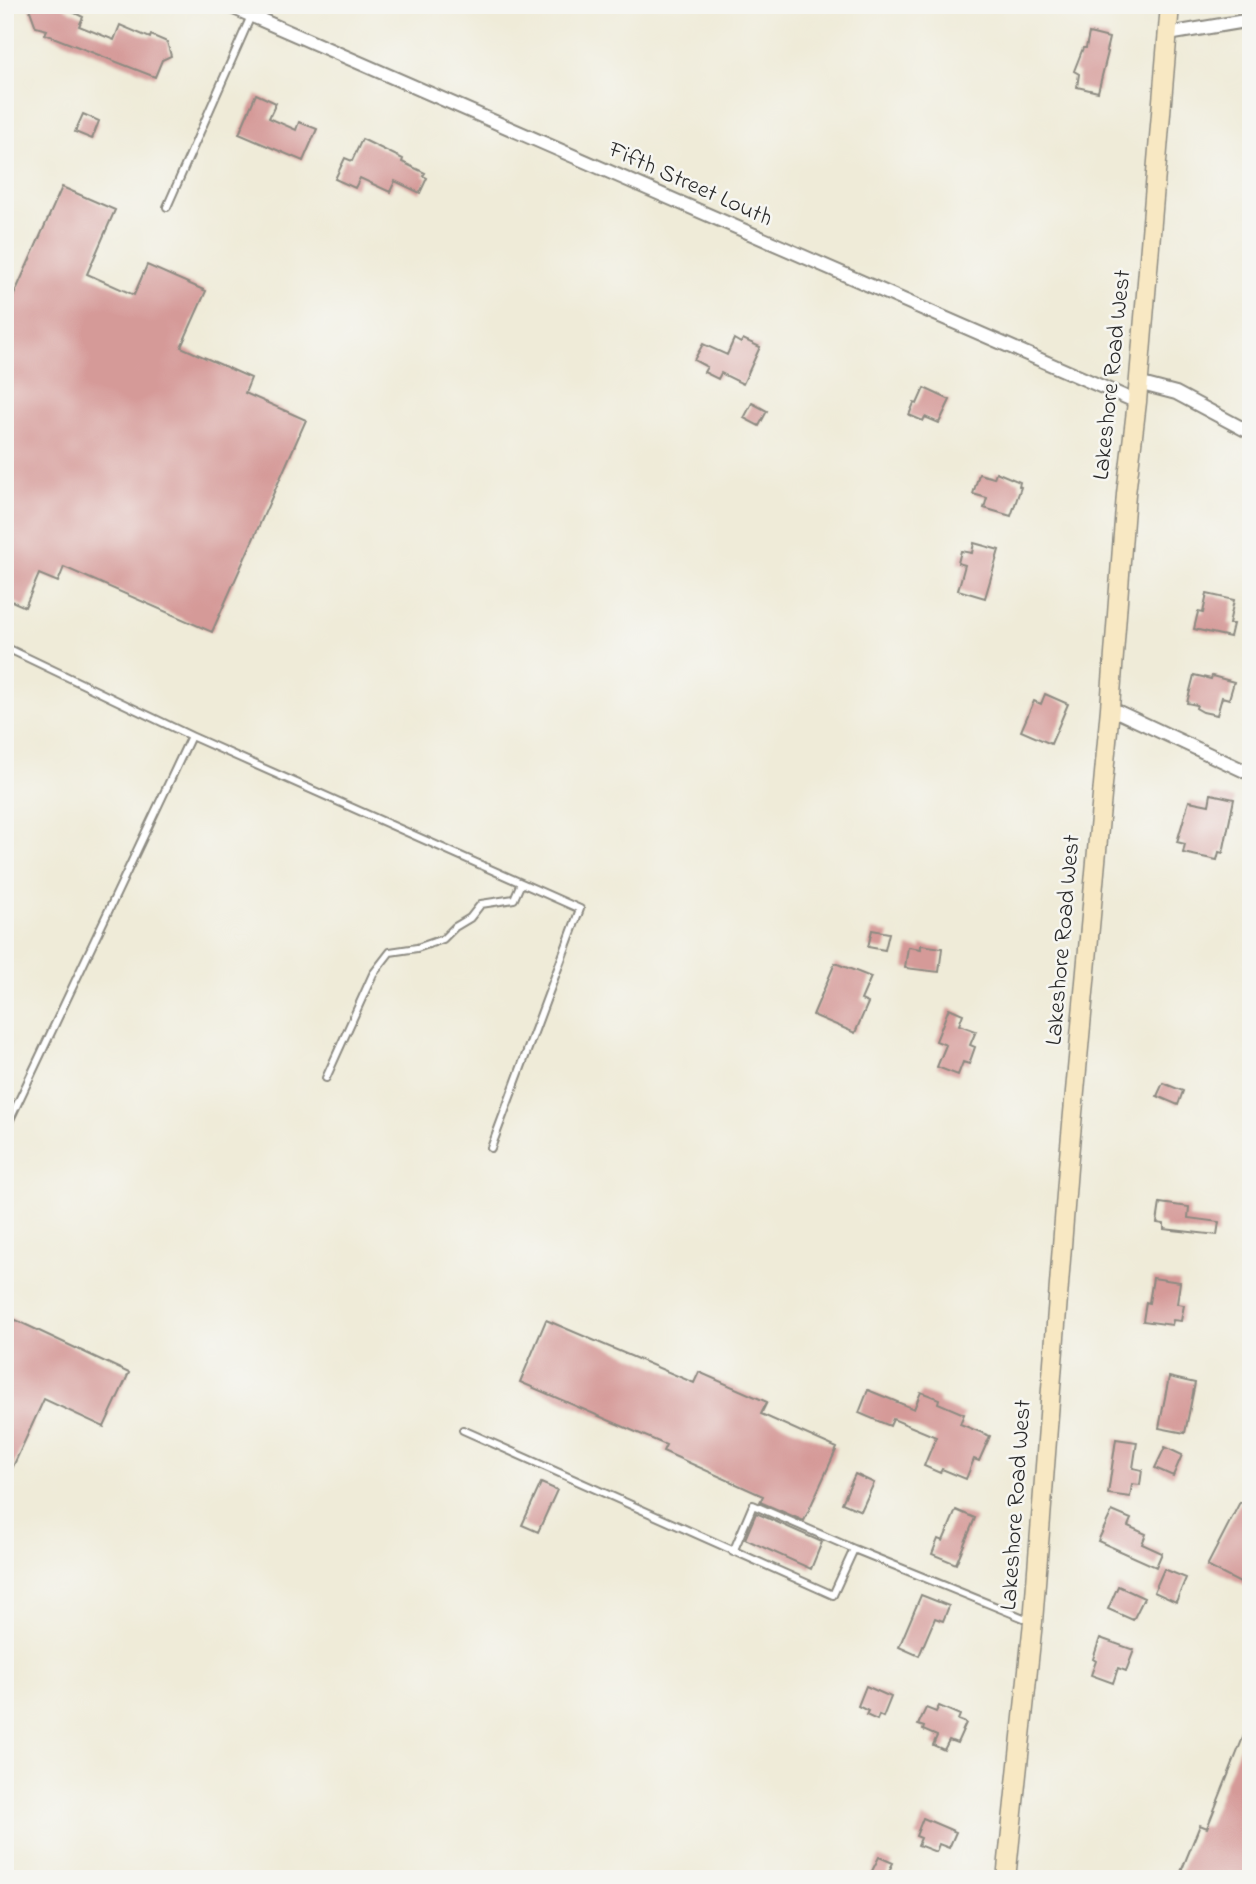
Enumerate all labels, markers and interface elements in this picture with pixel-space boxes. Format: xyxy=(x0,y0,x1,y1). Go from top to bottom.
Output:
street label: Fifth Street Louth xyxy=(601,133,778,237)
street label: Lakeshore Road West xyxy=(1085,268,1141,482)
street label: Lakeshore Road West xyxy=(1037,833,1091,1047)
street label: Lakeshore Road West xyxy=(992,1398,1042,1612)

